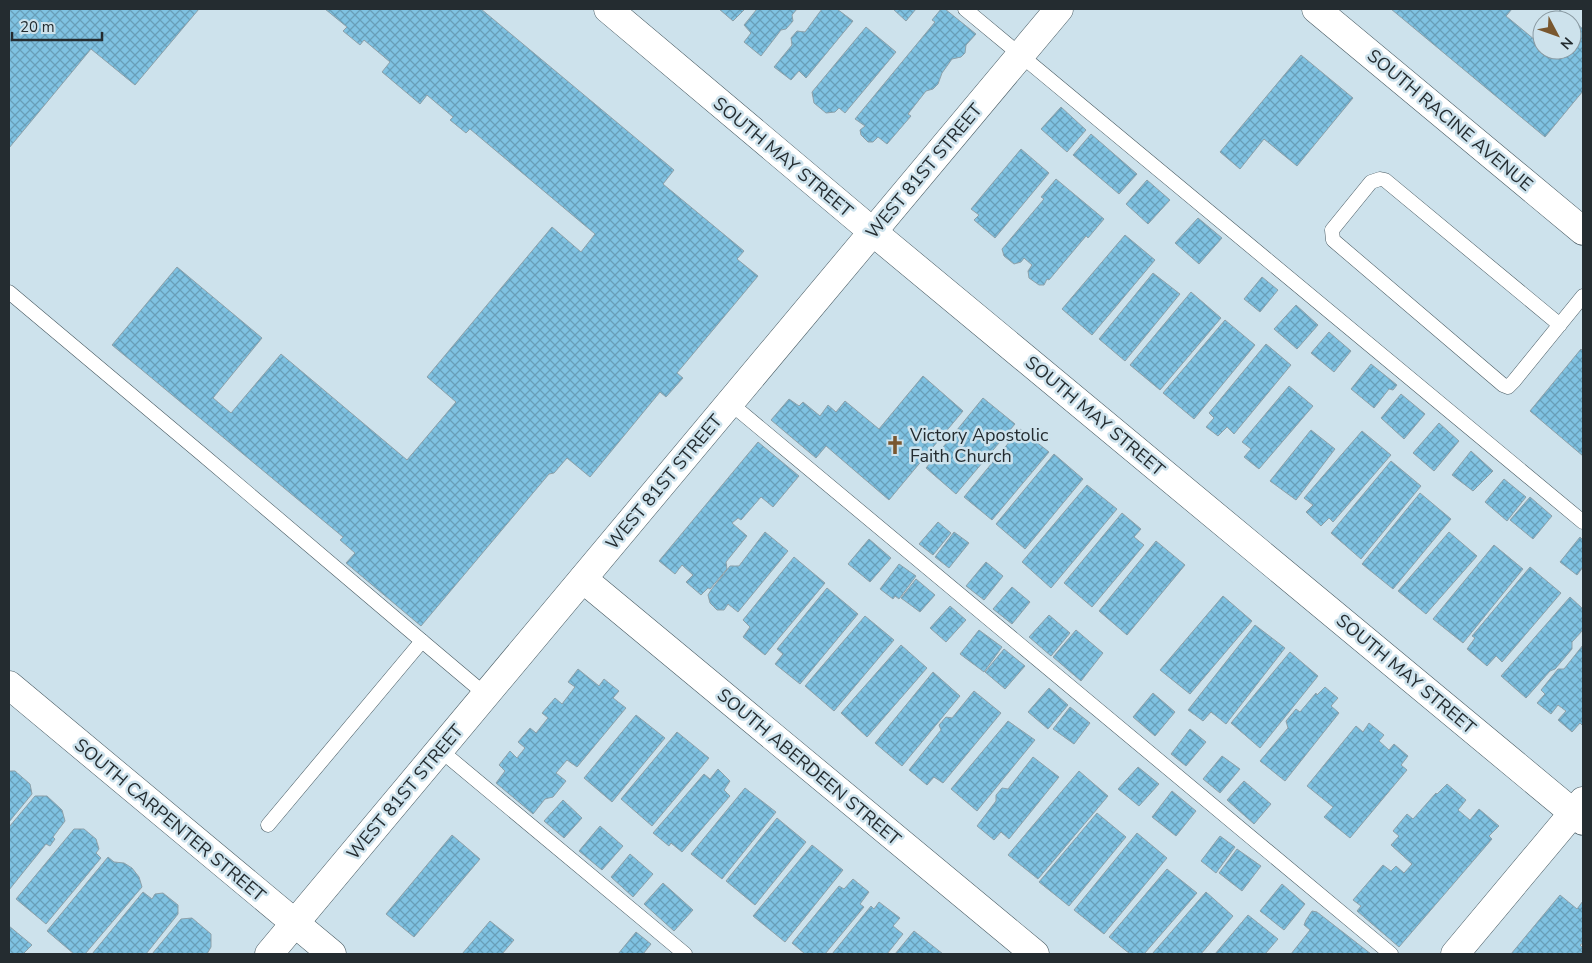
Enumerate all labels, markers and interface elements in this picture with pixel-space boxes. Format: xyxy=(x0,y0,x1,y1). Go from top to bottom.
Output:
scale bar xyxy=(12,10,102,42)
north arrow xyxy=(1532,10,1582,60)
text: 20 m xyxy=(20,17,55,37)
text: N xyxy=(1556,33,1577,53)
street label: SOUTH RACINE AVENUE xyxy=(1362,44,1538,196)
street label: SOUTH MAY STREET xyxy=(708,92,858,223)
street label: WEST 81ST STREET xyxy=(860,98,988,244)
street label: SOUTH MAY STREET xyxy=(1020,351,1170,482)
street label: WEST 81ST STREET xyxy=(600,409,728,555)
place label: Victory Apostolic Faith Church xyxy=(909,423,1048,468)
church icon: Victory Apostolic Faith Church xyxy=(884,434,906,456)
street label: SOUTH MAY STREET xyxy=(1331,609,1481,740)
street label: SOUTH ABERDEEN STREET xyxy=(712,683,906,851)
street label: WEST 81ST STREET xyxy=(341,719,469,865)
street label: SOUTH CARPENTER STREET xyxy=(69,733,271,907)

